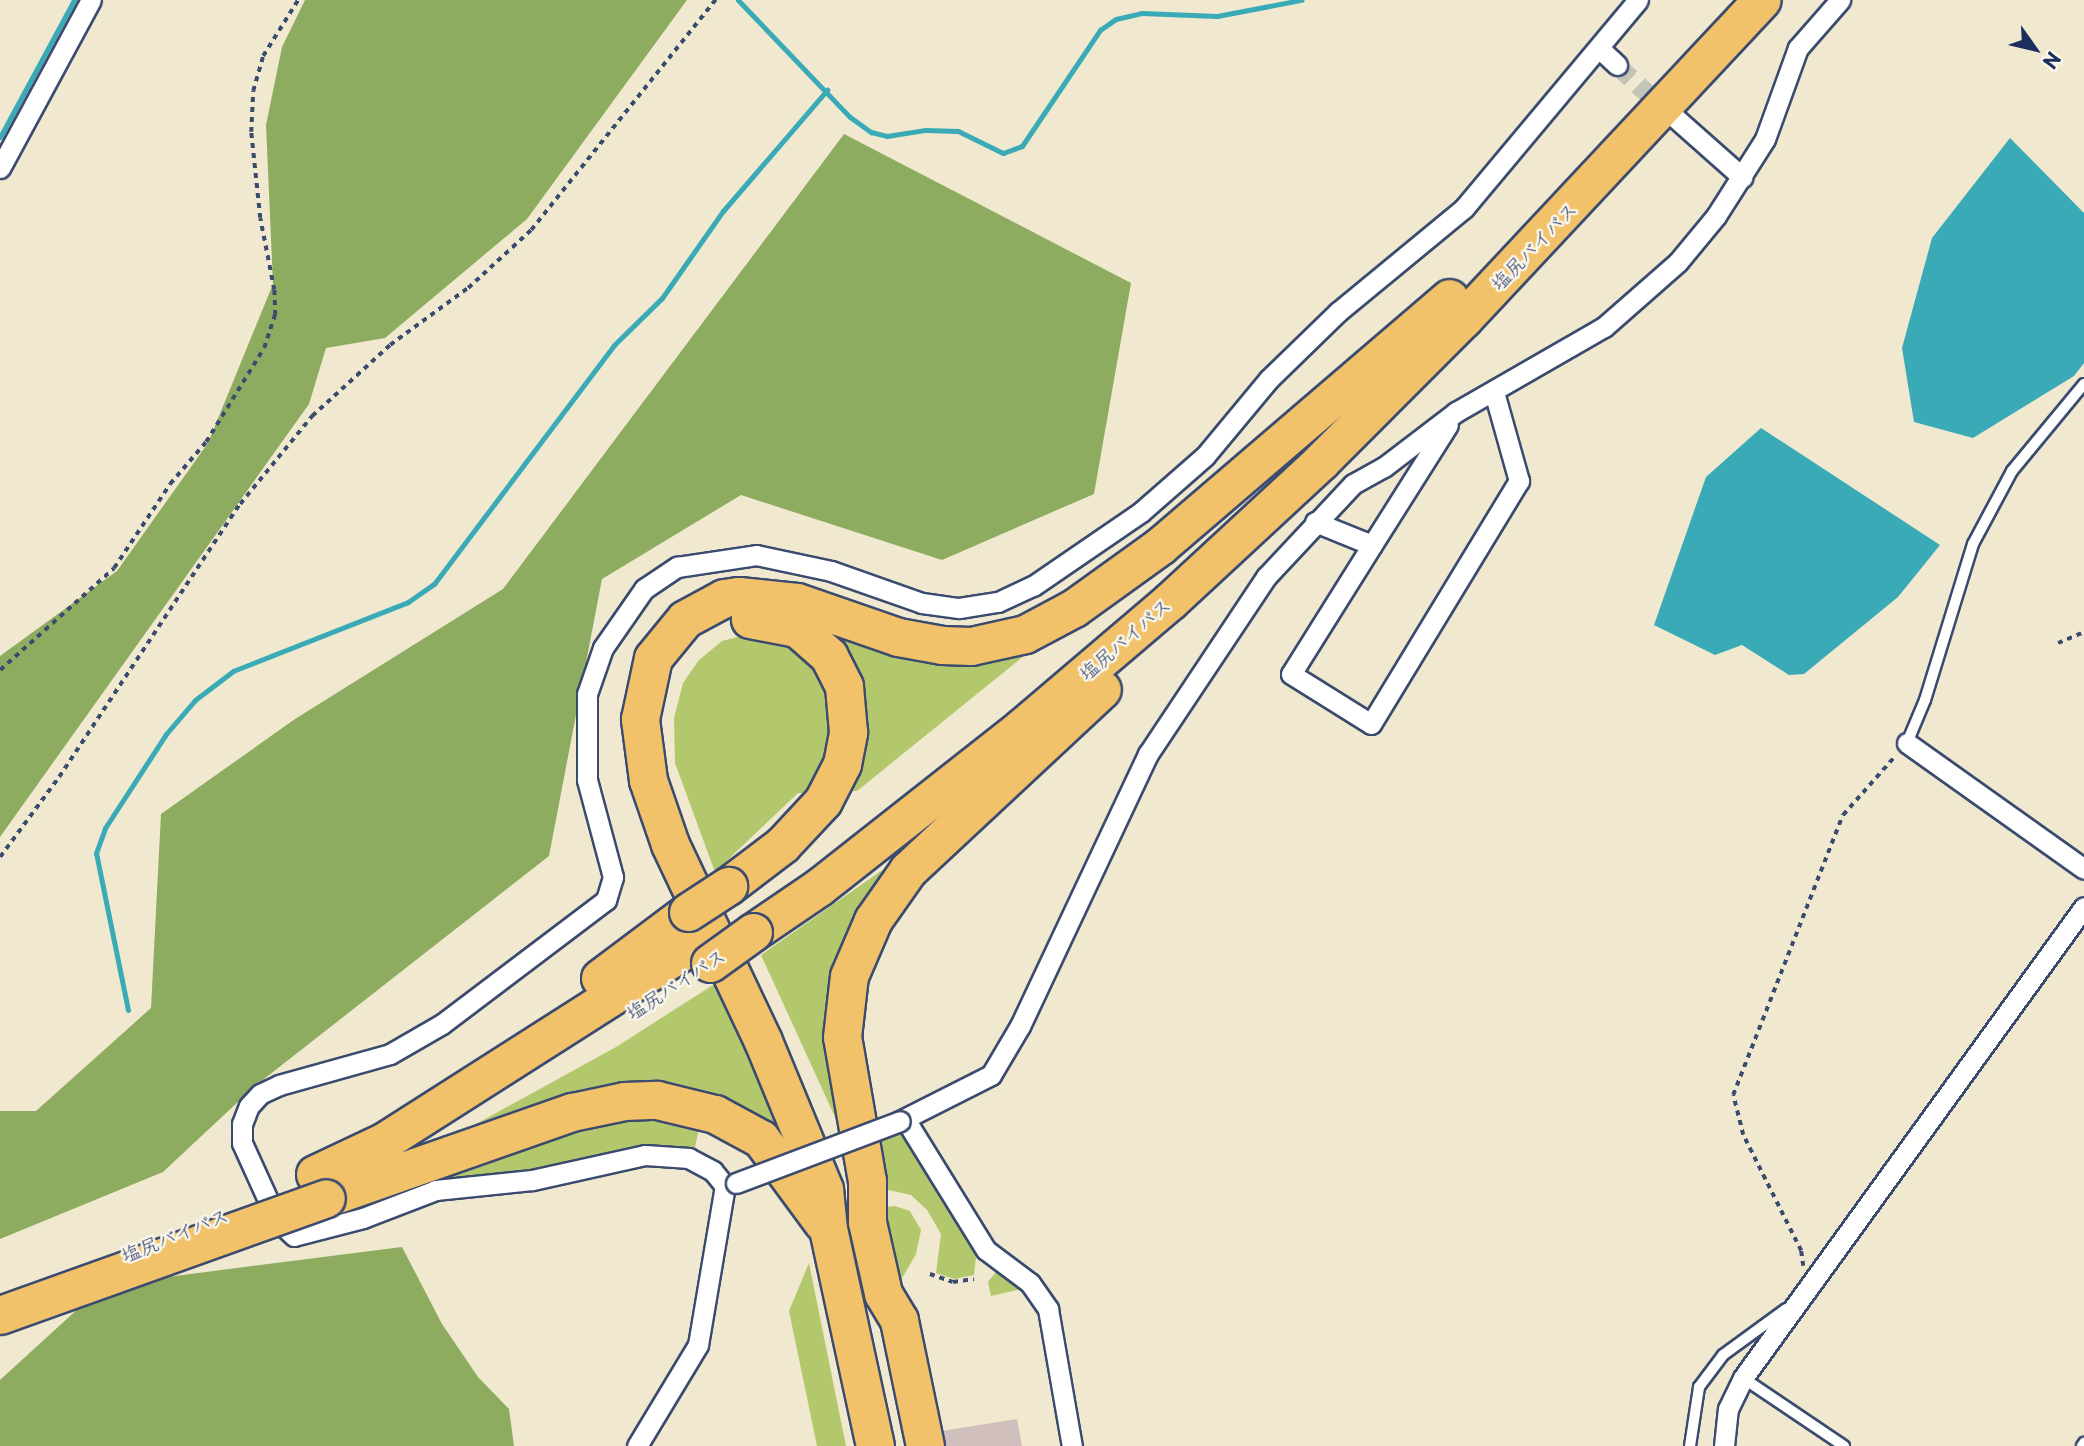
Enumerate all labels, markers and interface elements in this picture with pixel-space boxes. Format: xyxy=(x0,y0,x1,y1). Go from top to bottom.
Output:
north arrow xyxy=(2000,14,2070,84)
text: N xyxy=(2037,47,2068,75)
street label: 塩尻バイパス xyxy=(1486,197,1582,295)
street label: 塩尻バイパス xyxy=(1075,593,1175,685)
street label: 塩尻バイパス xyxy=(622,943,730,1025)
street label: 塩尻バイパス xyxy=(118,1203,232,1267)

